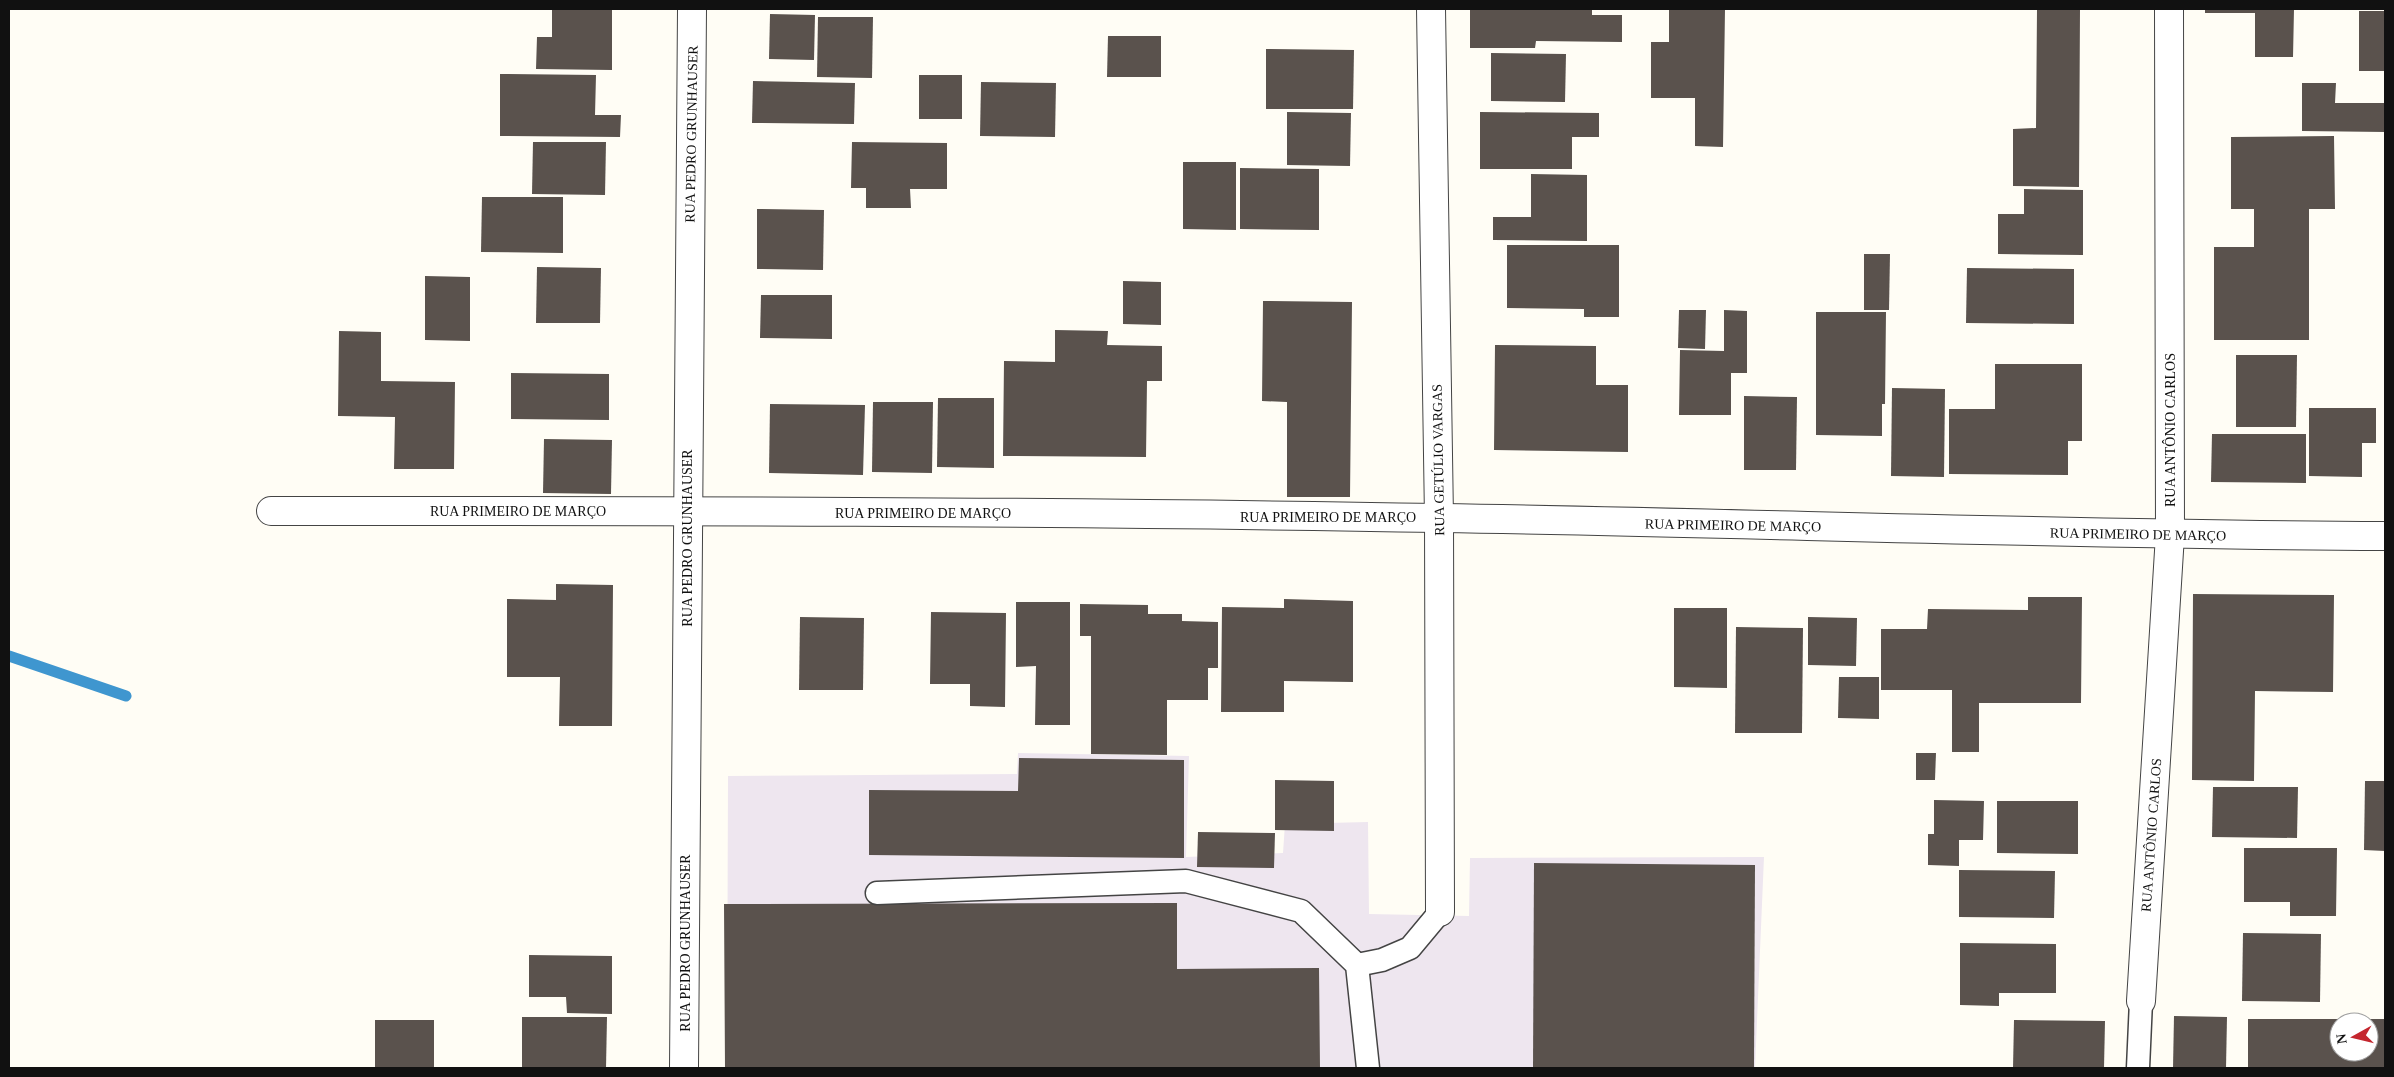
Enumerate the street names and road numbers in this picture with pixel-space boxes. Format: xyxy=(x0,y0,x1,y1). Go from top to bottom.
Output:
street label: RUA PEDRO GRUNHAUSER xyxy=(682,45,701,223)
street label: RUA ANTÔNIO CARLOS xyxy=(2162,353,2178,507)
street label: RUA GETÚLIO VARGAS xyxy=(1429,384,1447,536)
street label: RUA PEDRO GRUNHAUSER xyxy=(680,449,695,627)
street label: RUA PRIMEIRO DE MARÇO xyxy=(430,504,606,519)
street label: RUA PRIMEIRO DE MARÇO xyxy=(835,506,1011,521)
street label: RUA PRIMEIRO DE MARÇO xyxy=(1240,510,1416,525)
street label: RUA PRIMEIRO DE MARÇO xyxy=(1645,516,1821,535)
street label: RUA PRIMEIRO DE MARÇO xyxy=(2050,525,2226,544)
street label: RUA ANTÔNIO CARLOS xyxy=(2138,758,2164,912)
street label: RUA PEDRO GRUNHAUSER xyxy=(678,854,693,1032)

